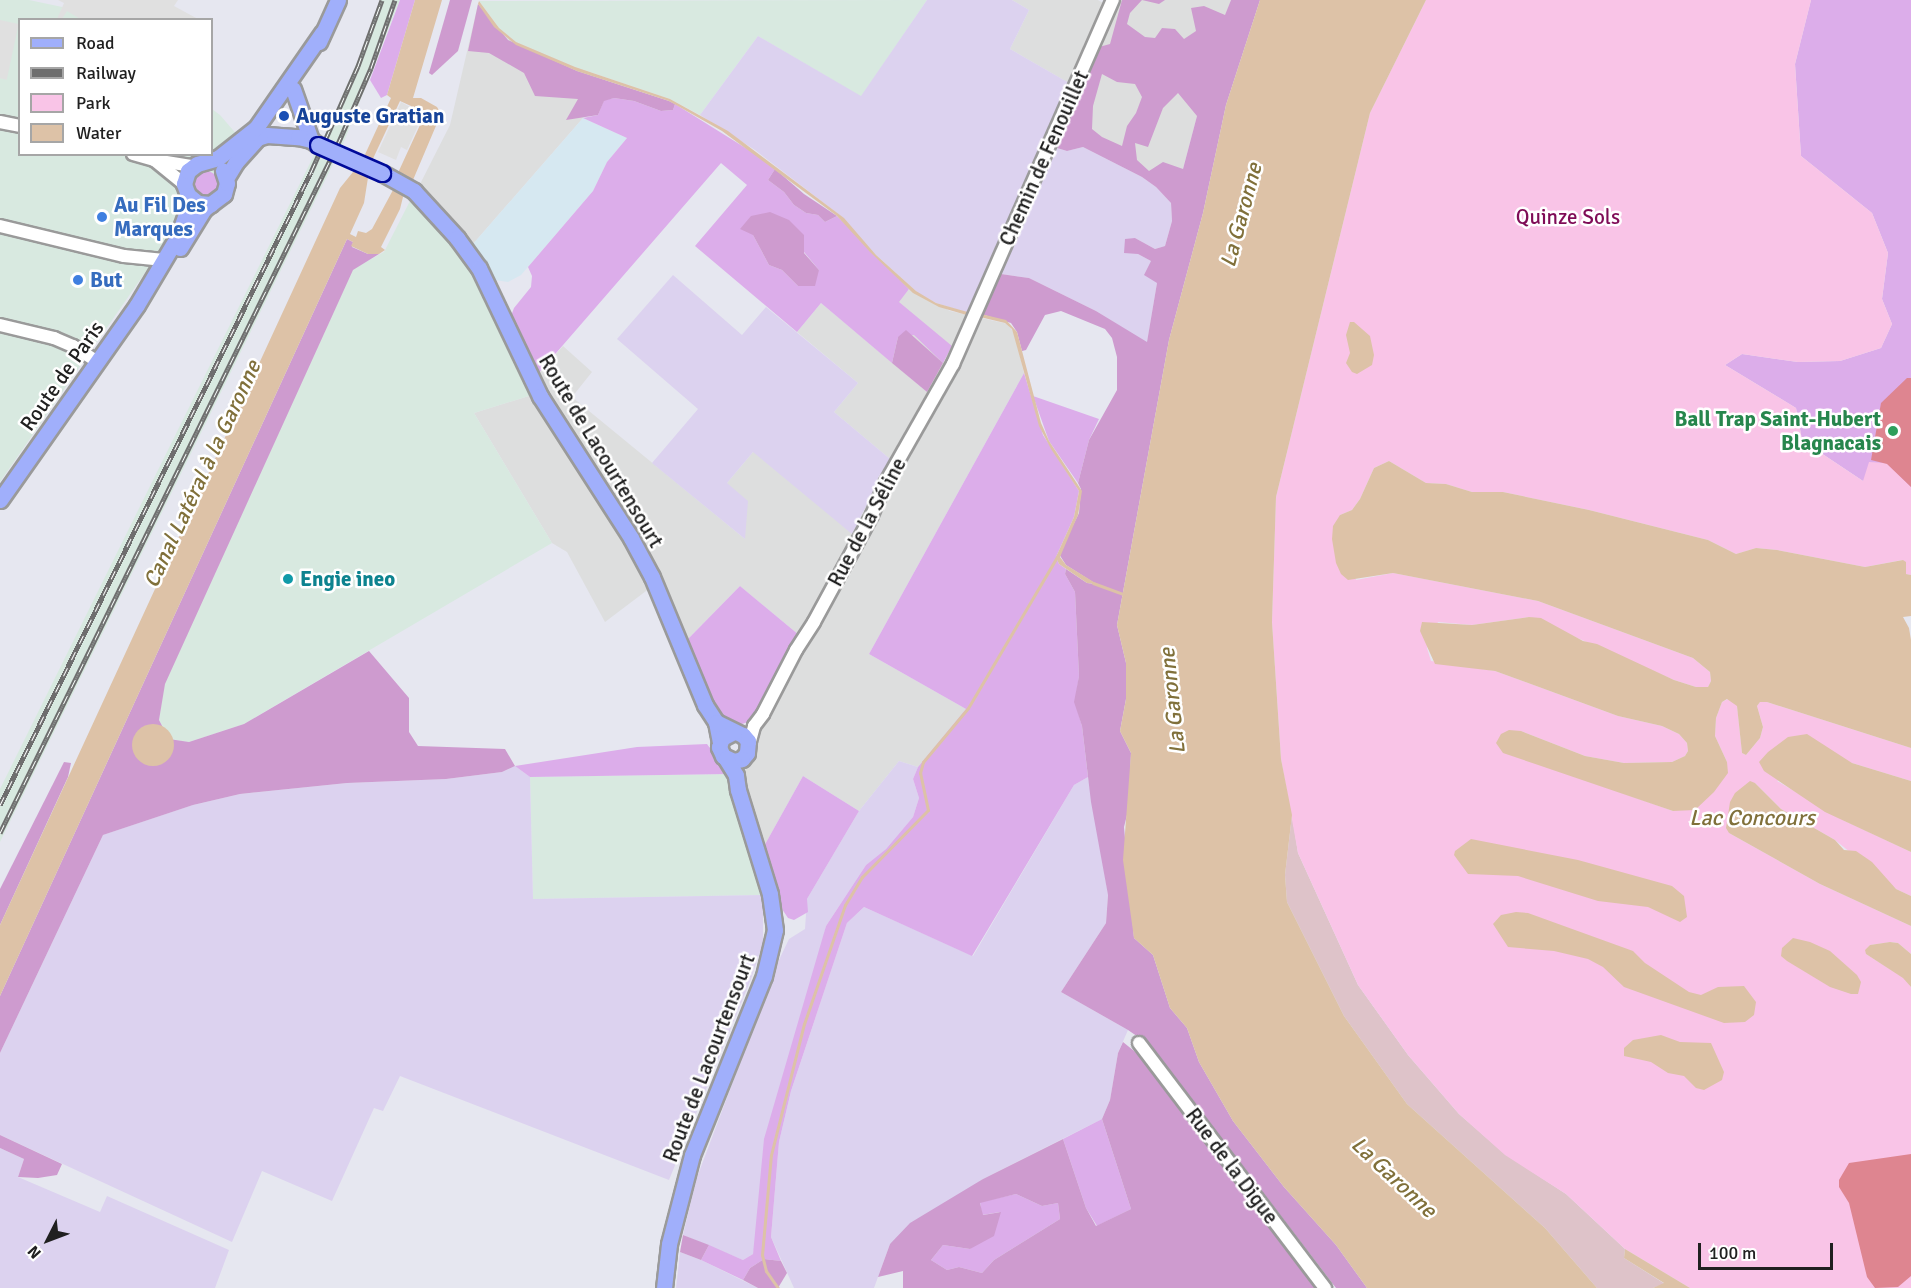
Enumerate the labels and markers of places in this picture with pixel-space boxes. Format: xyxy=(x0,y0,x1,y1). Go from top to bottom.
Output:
place label: Auguste Gratian xyxy=(296,103,444,129)
marker: Auguste Gratian xyxy=(277,109,291,123)
place label: Au Fil Des Marques xyxy=(114,192,206,242)
marker: Au Fil Des Marques xyxy=(95,210,109,224)
place label: But xyxy=(90,267,122,293)
marker: But xyxy=(71,273,85,287)
place label: Ball Trap Saint-Hubert Blagnacais xyxy=(1675,406,1881,456)
marker: Ball Trap Saint-Hubert Blagnacais xyxy=(1886,424,1900,438)
place label: Engie ineo xyxy=(300,566,395,592)
marker: Engie ineo xyxy=(281,572,295,586)

